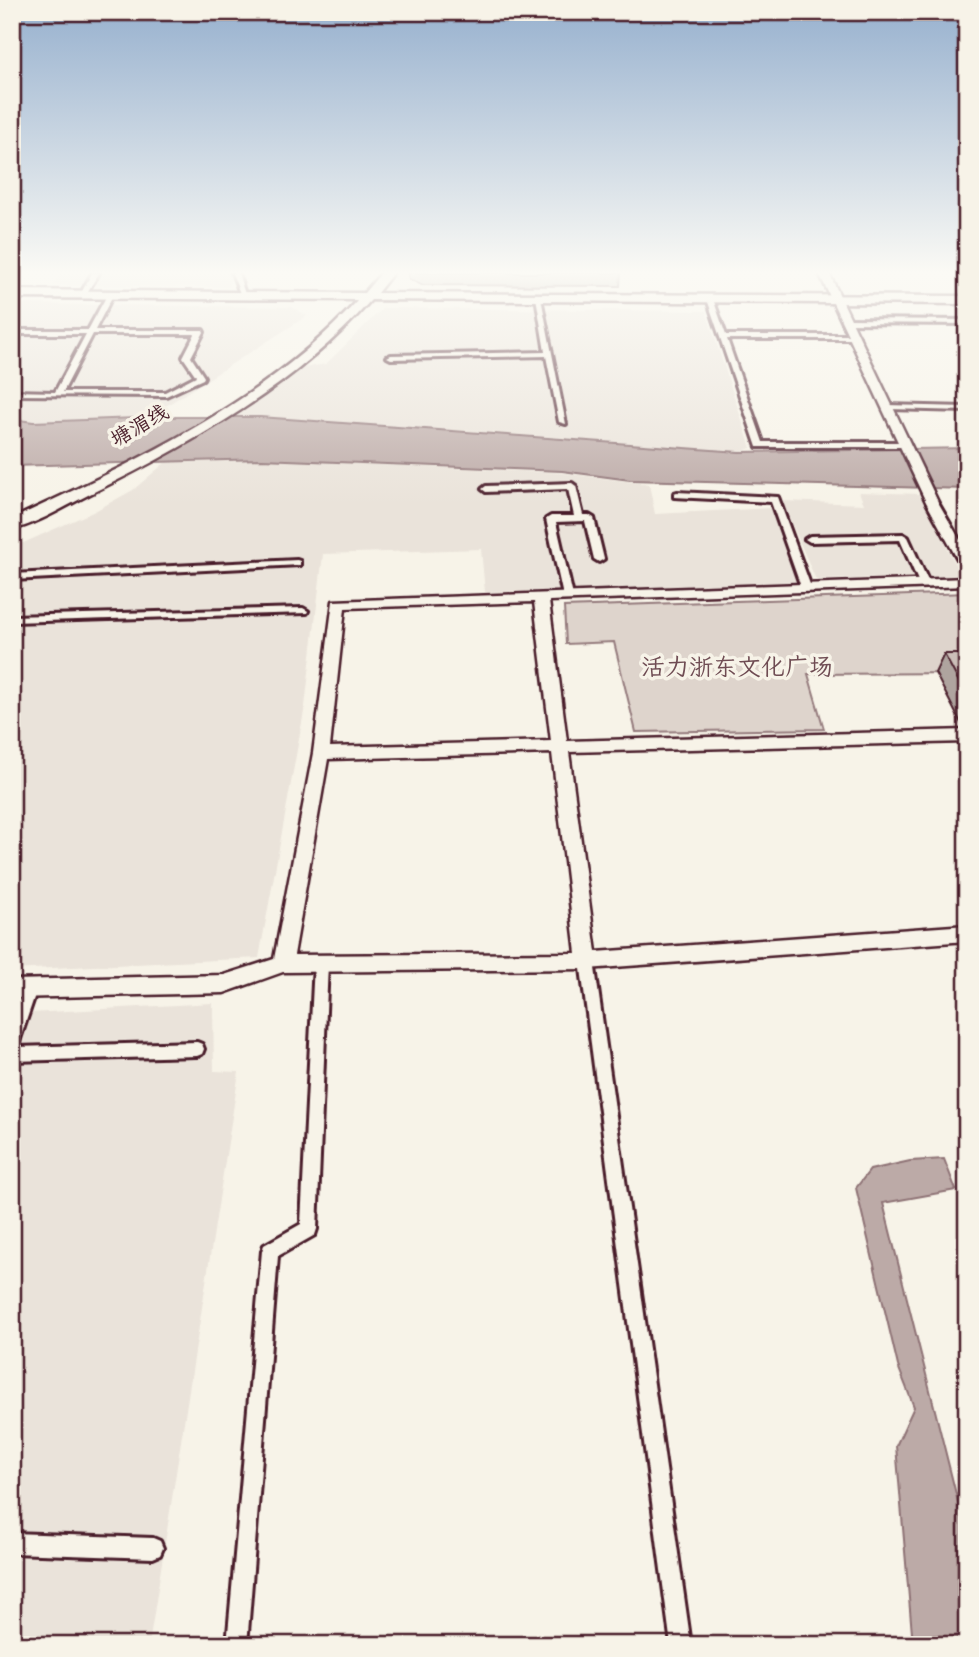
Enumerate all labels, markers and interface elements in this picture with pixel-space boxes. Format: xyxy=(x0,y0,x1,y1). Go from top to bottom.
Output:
street label: 塘湄线 xyxy=(105,398,173,452)
park label: 活力浙东文化广场 xyxy=(641,652,833,681)

